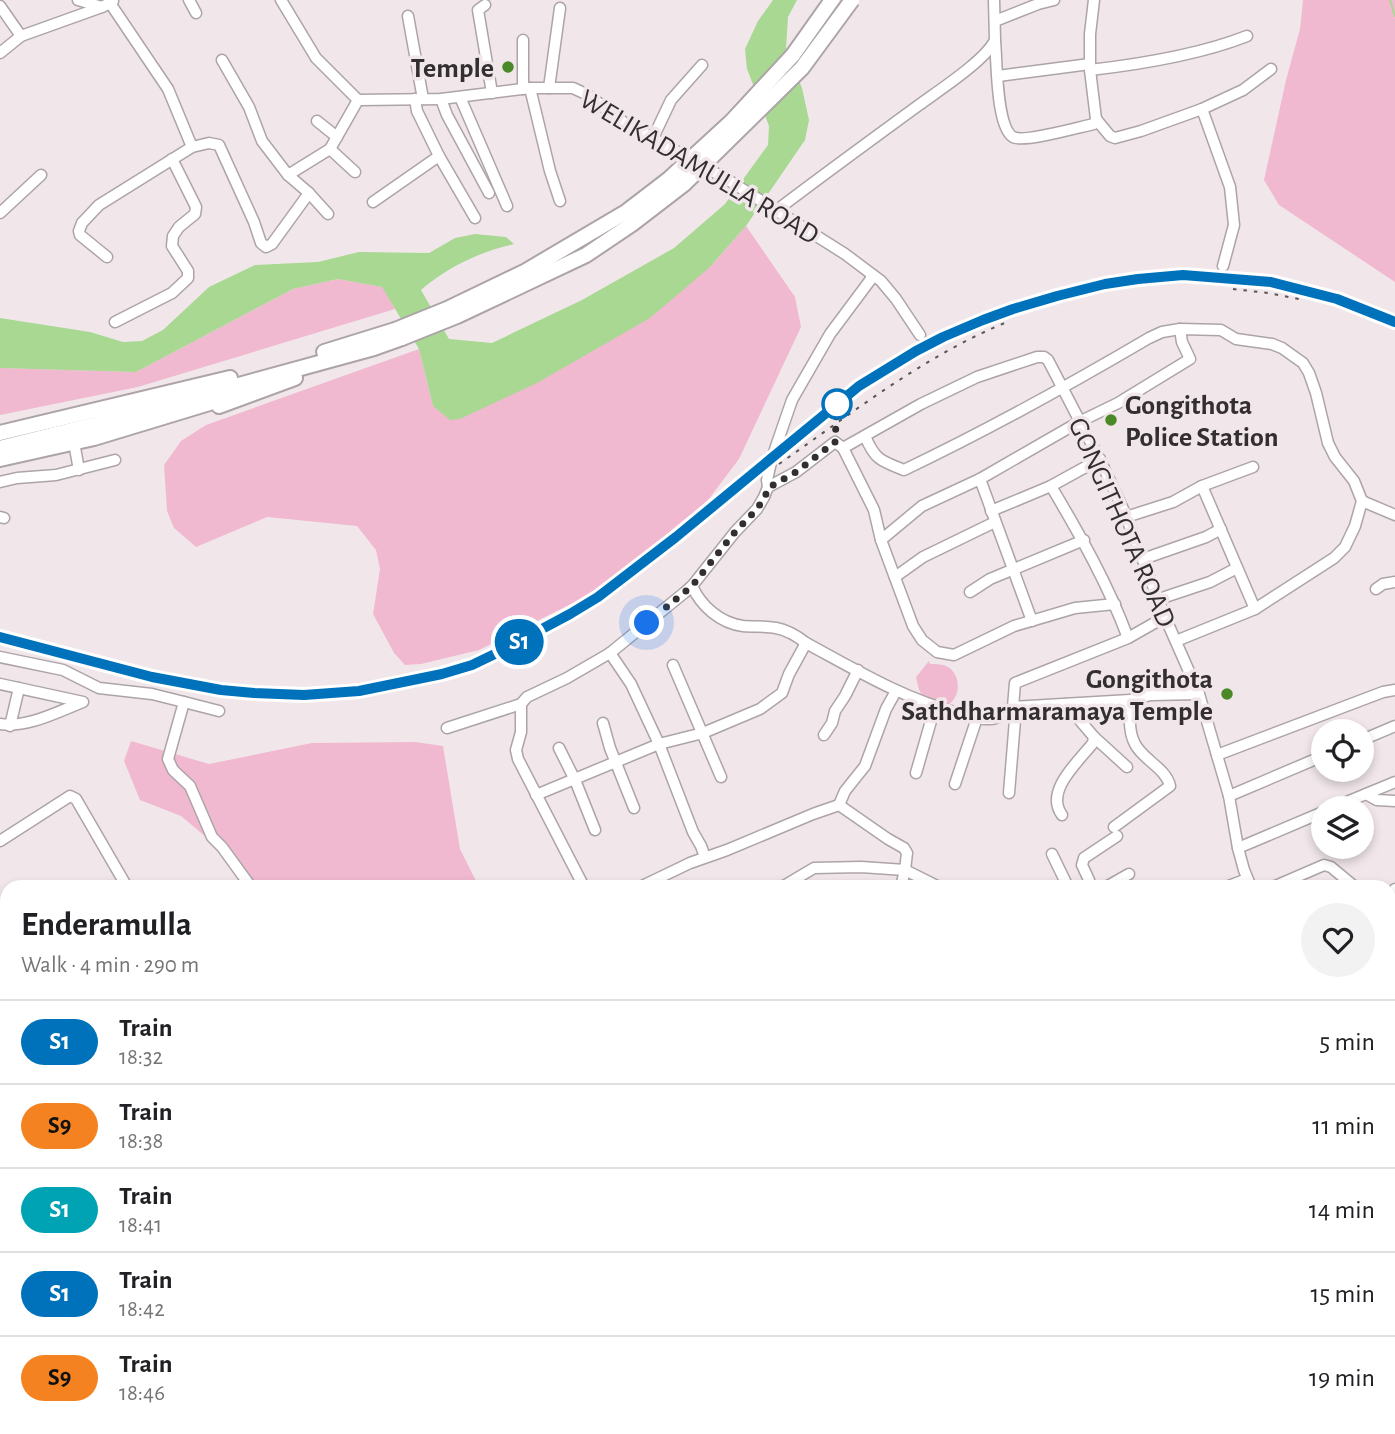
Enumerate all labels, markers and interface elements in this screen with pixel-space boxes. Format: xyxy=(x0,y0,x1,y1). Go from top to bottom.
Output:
place label: Temple xyxy=(411,55,494,83)
marker: Temple xyxy=(500,59,516,75)
street label: WELIKADAMULLA ROAD xyxy=(574,85,823,250)
unlabelled marker xyxy=(822,389,852,419)
place label: Gongithota Police Station xyxy=(1125,392,1278,452)
marker: Gongithota Police Station xyxy=(1103,412,1119,428)
street label: GONGITHOTA ROAD xyxy=(1062,414,1180,632)
your location xyxy=(629,605,664,640)
line badge: S1 xyxy=(488,619,550,665)
text: S1 xyxy=(509,630,529,654)
place label: Gongithota Sathdharmaramaya Temple xyxy=(901,666,1213,726)
marker: Gongithota Sathdharmaramaya Temple xyxy=(1219,686,1235,702)
map controls xyxy=(1311,719,1374,859)
button: locate xyxy=(1311,719,1374,782)
button: layers xyxy=(1311,796,1374,859)
button: heart xyxy=(1301,903,1375,977)
text: Enderamulla xyxy=(21,909,192,942)
text: Walk · 4 min · 290 m xyxy=(21,954,199,977)
text: Train xyxy=(119,1015,172,1041)
text: 5 min xyxy=(1319,1029,1375,1055)
text: S1 xyxy=(49,1030,70,1054)
text: 18:32 xyxy=(119,1046,163,1069)
text: Train xyxy=(119,1099,172,1125)
text: 11 min xyxy=(1312,1113,1375,1139)
text: S9 xyxy=(48,1114,71,1138)
text: 18:38 xyxy=(119,1130,163,1153)
text: Train xyxy=(119,1183,172,1209)
text: 14 min xyxy=(1309,1197,1375,1223)
text: S1 xyxy=(49,1198,70,1222)
text: 18:41 xyxy=(119,1214,162,1237)
text: Train xyxy=(119,1267,172,1293)
text: 15 min xyxy=(1310,1281,1375,1307)
text: S1 xyxy=(49,1282,70,1306)
text: 18:42 xyxy=(119,1298,165,1321)
text: Train xyxy=(119,1351,172,1377)
text: 19 min xyxy=(1309,1365,1375,1391)
text: S9 xyxy=(48,1366,71,1390)
text: 18:46 xyxy=(119,1382,165,1405)

